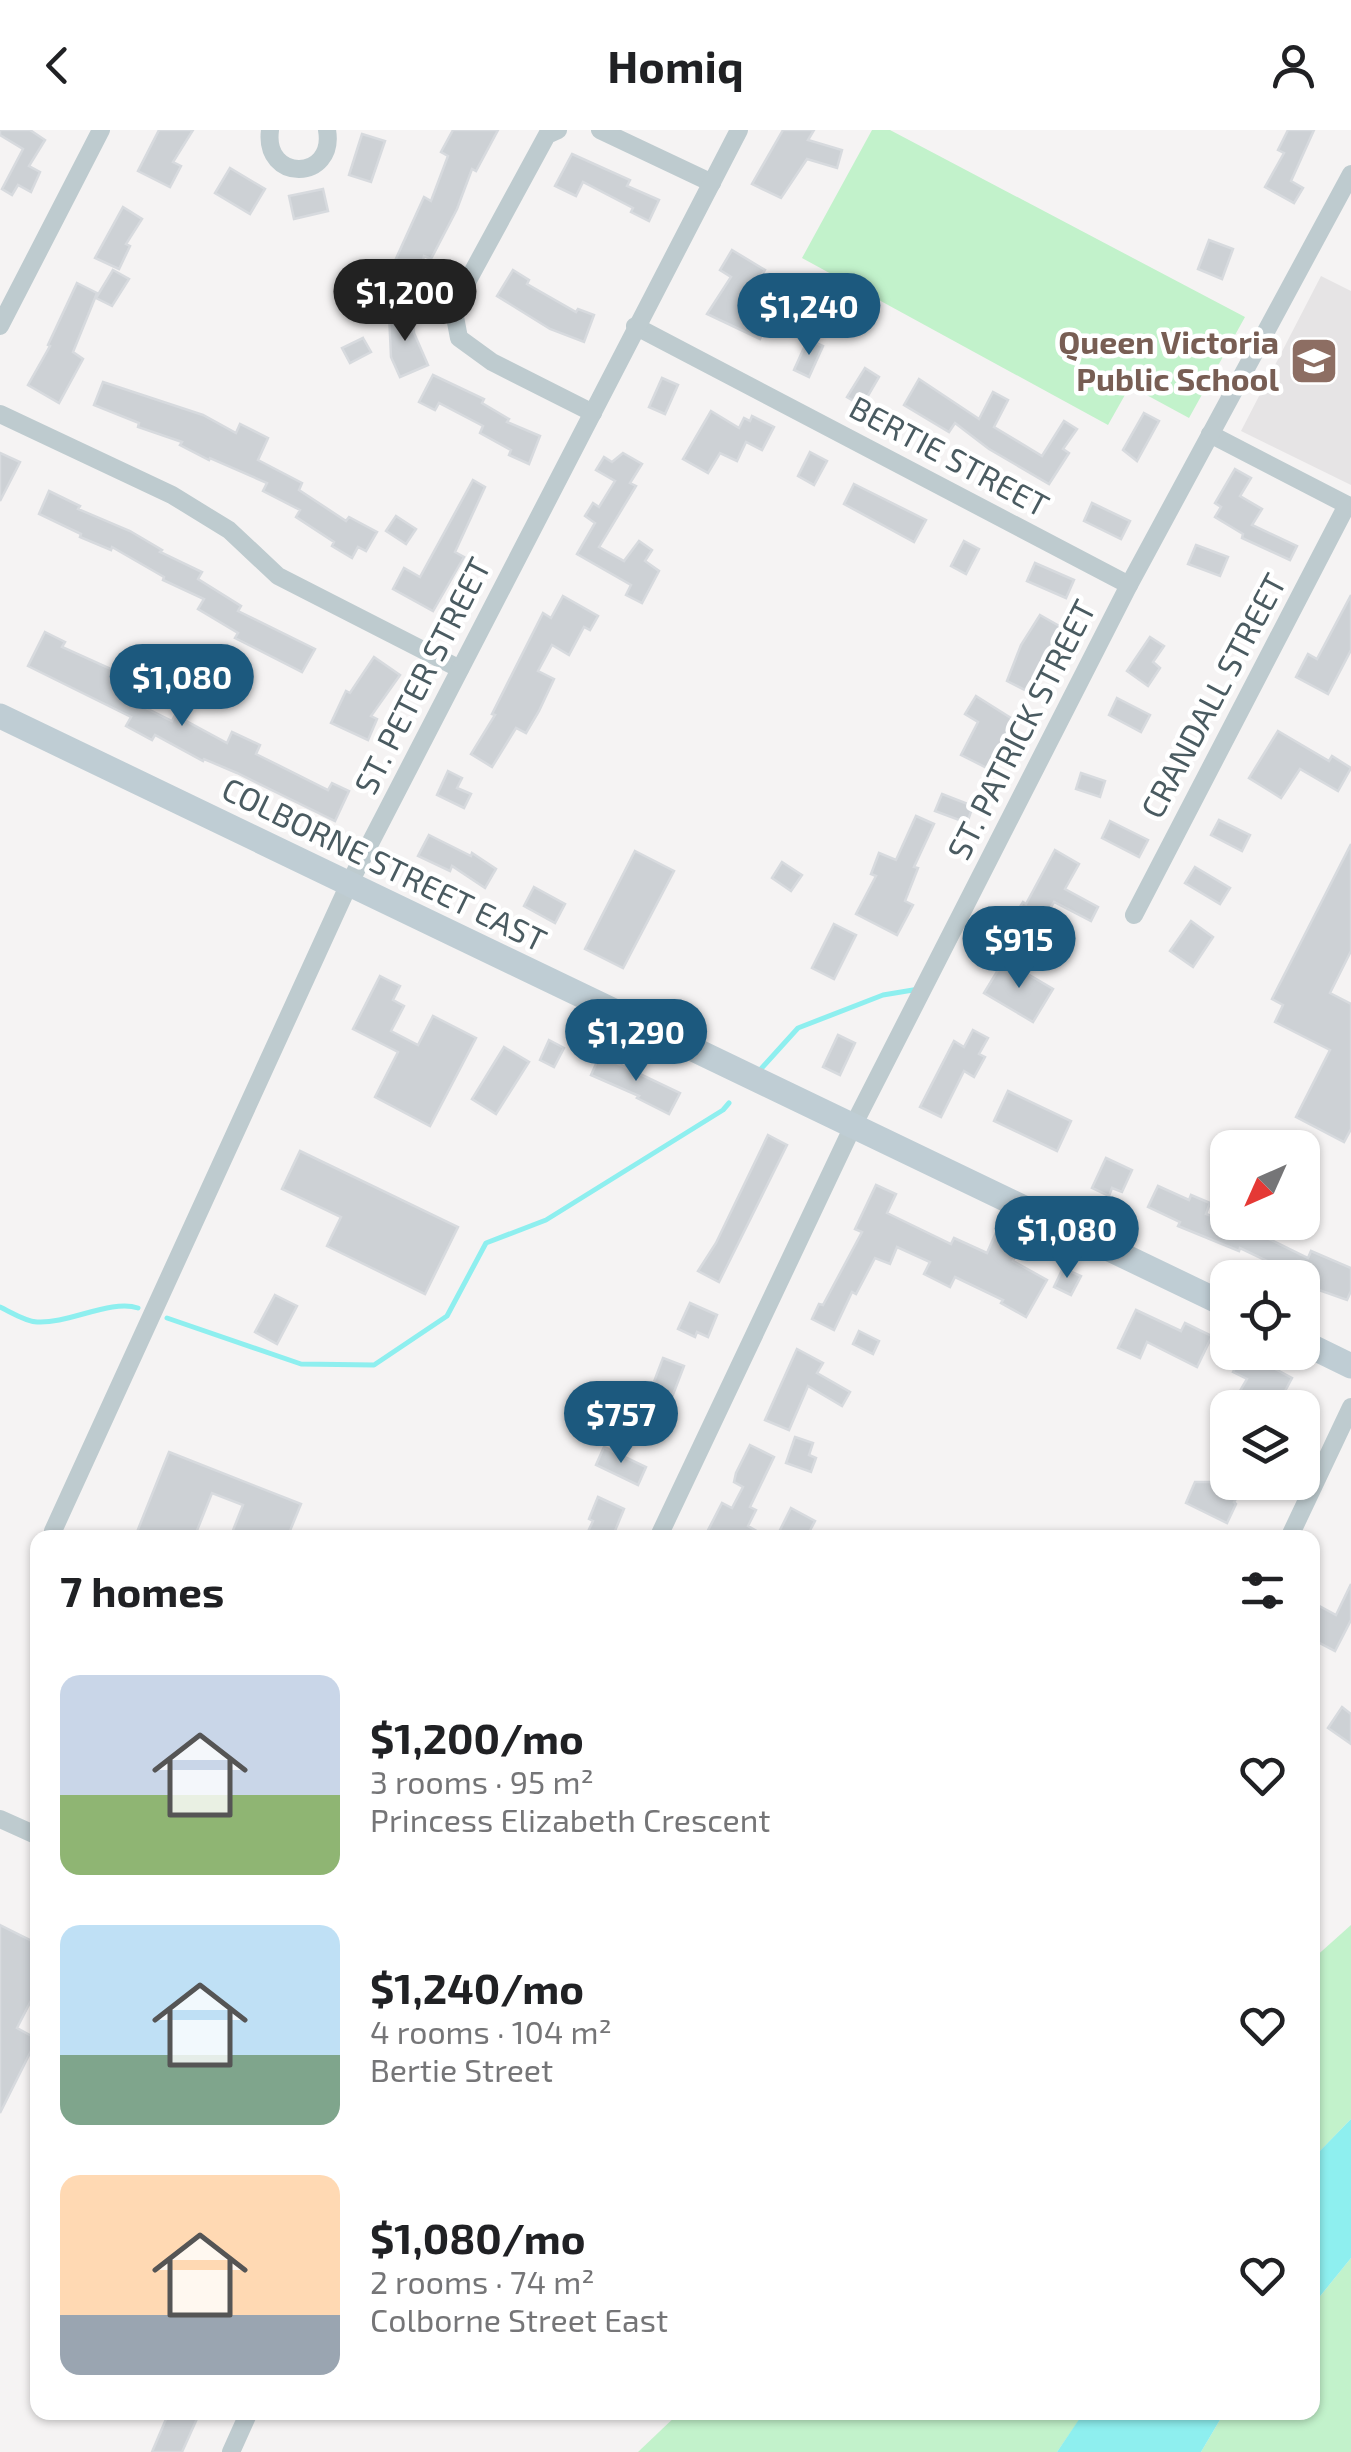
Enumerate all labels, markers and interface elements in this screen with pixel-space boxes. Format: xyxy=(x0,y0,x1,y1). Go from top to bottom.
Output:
icon: back xyxy=(30,38,85,93)
text: Homiq xyxy=(607,38,744,92)
icon: person xyxy=(1266,38,1321,93)
pin: $1,200 xyxy=(324,259,486,344)
text: $1,200 xyxy=(355,272,455,310)
pin: $1,240 xyxy=(728,273,890,358)
text: $1,240 xyxy=(759,286,859,324)
place label: Queen Victoria Public School xyxy=(1058,322,1279,397)
school or university icon: Queen Victoria Public School xyxy=(1288,335,1340,387)
street label: BERTIE STREET xyxy=(844,387,1056,524)
street label: ST. PETER STREET xyxy=(345,551,497,800)
street label: CRANDALL STREET xyxy=(1132,566,1293,824)
street label: ST. PATRICK STREET xyxy=(938,593,1102,865)
pin: $1,080 xyxy=(101,644,263,729)
text: $1,080 xyxy=(132,657,232,695)
street label: COLBORNE STREET EAST xyxy=(217,768,553,958)
pin: $915 xyxy=(960,906,1078,991)
text: $915 xyxy=(985,919,1053,957)
pin: $1,290 xyxy=(555,999,717,1084)
text: $1,290 xyxy=(587,1012,685,1050)
north arrow xyxy=(1210,1130,1320,1240)
map controls xyxy=(1210,1130,1320,1500)
pin: $1,080 xyxy=(986,1196,1148,1281)
text: $1,080 xyxy=(1017,1209,1117,1247)
button: locate xyxy=(1210,1260,1320,1370)
pin: $757 xyxy=(562,1381,680,1466)
button: layers xyxy=(1210,1390,1320,1500)
text: $757 xyxy=(586,1394,656,1432)
icon: filters xyxy=(1235,1563,1290,1618)
text: 7 homes xyxy=(60,1565,224,1615)
text: $1,200/mo xyxy=(370,1712,584,1762)
icon: home xyxy=(140,1715,260,1835)
icon: heart xyxy=(1235,1748,1290,1803)
text: 3 rooms · 95 m² xyxy=(370,1762,594,1800)
text: Princess Elizabeth Crescent xyxy=(370,1800,771,1838)
text: $1,240/mo xyxy=(370,1962,584,2012)
icon: home xyxy=(140,1965,260,2085)
icon: heart xyxy=(1235,1998,1290,2053)
text: 4 rooms · 104 m² xyxy=(370,2012,612,2050)
text: Bertie Street xyxy=(370,2050,553,2088)
text: $1,080/mo xyxy=(370,2212,585,2262)
icon: home xyxy=(140,2215,260,2335)
icon: heart xyxy=(1235,2248,1290,2303)
text: 2 rooms · 74 m² xyxy=(370,2262,594,2300)
text: Colborne Street East xyxy=(370,2300,668,2338)

